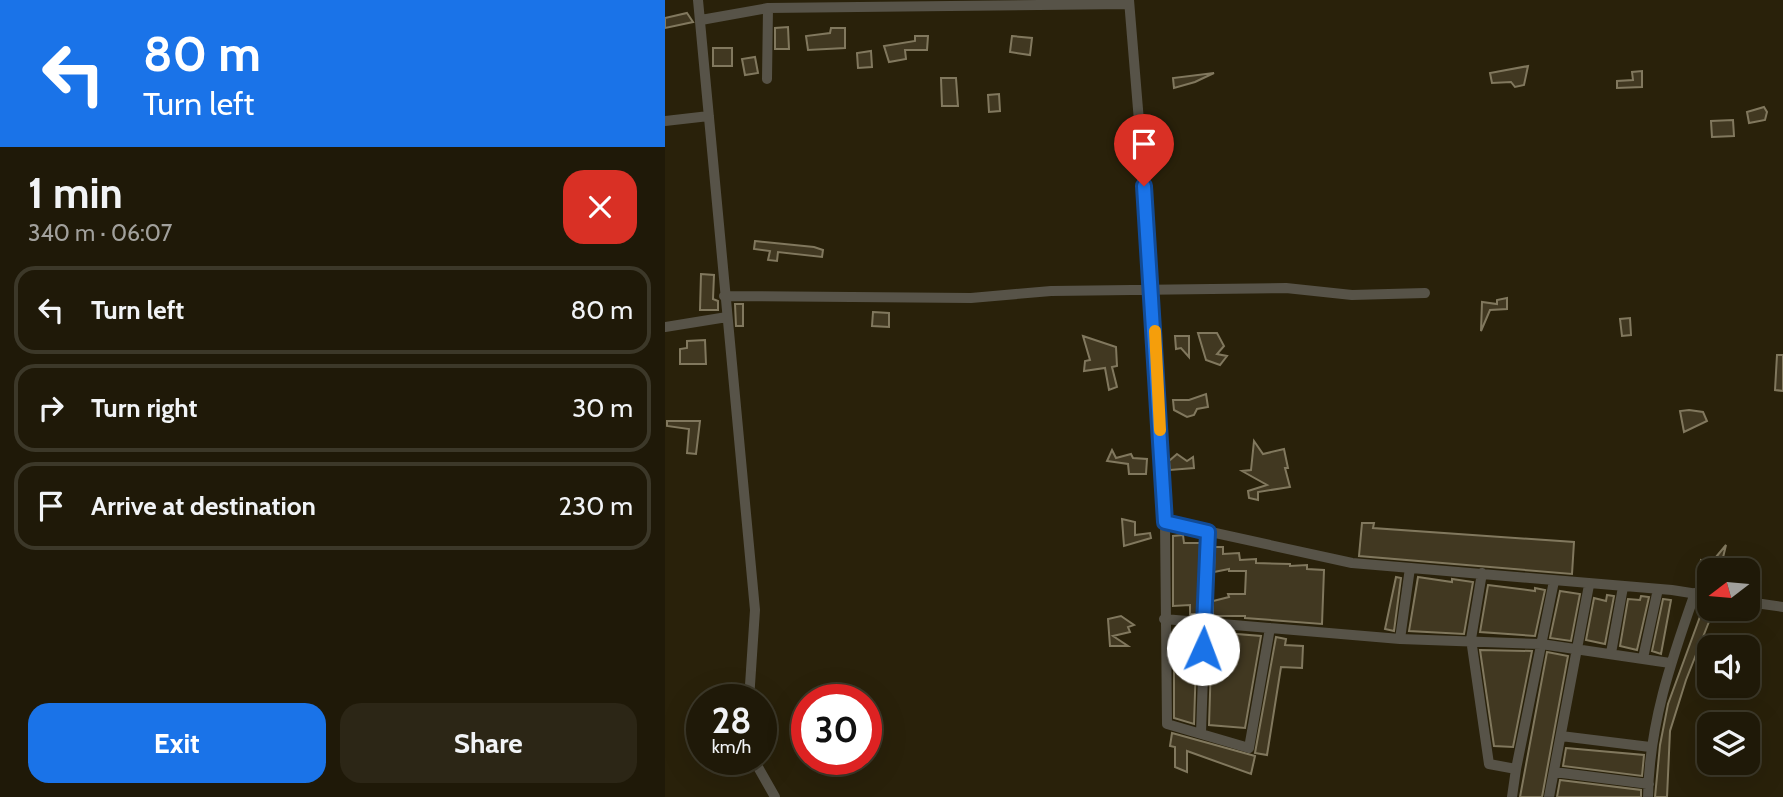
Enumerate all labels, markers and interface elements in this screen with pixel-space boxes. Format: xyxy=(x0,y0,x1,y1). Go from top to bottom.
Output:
text: 80 m xyxy=(143,24,261,83)
icon: left xyxy=(28,28,119,119)
text: Turn left xyxy=(143,84,254,123)
pin xyxy=(1114,114,1174,186)
icon: arrive xyxy=(1125,125,1163,163)
text: 1 min xyxy=(28,167,123,219)
button: close xyxy=(563,170,637,244)
text: 340 m · 06:07 xyxy=(28,219,172,247)
icon: left xyxy=(32,291,70,329)
text: Turn left xyxy=(91,294,184,326)
text: 80 m xyxy=(570,294,633,326)
icon: right xyxy=(32,389,70,427)
text: Turn right xyxy=(91,392,197,424)
text: 30 m xyxy=(572,392,633,424)
icon: arrive xyxy=(32,487,70,525)
text: Arrive at destination xyxy=(91,490,316,522)
text: 230 m xyxy=(559,490,633,522)
north arrow xyxy=(1697,558,1761,621)
map controls xyxy=(1697,558,1760,775)
position arrow xyxy=(1166,612,1240,686)
button: sound xyxy=(1697,635,1760,698)
speed limit sign: 30 xyxy=(791,684,882,775)
text: 28 xyxy=(712,699,751,742)
button: Exit xyxy=(28,703,326,783)
button: Share xyxy=(340,703,637,783)
button: layers xyxy=(1697,712,1760,775)
text: km/h xyxy=(712,736,751,758)

